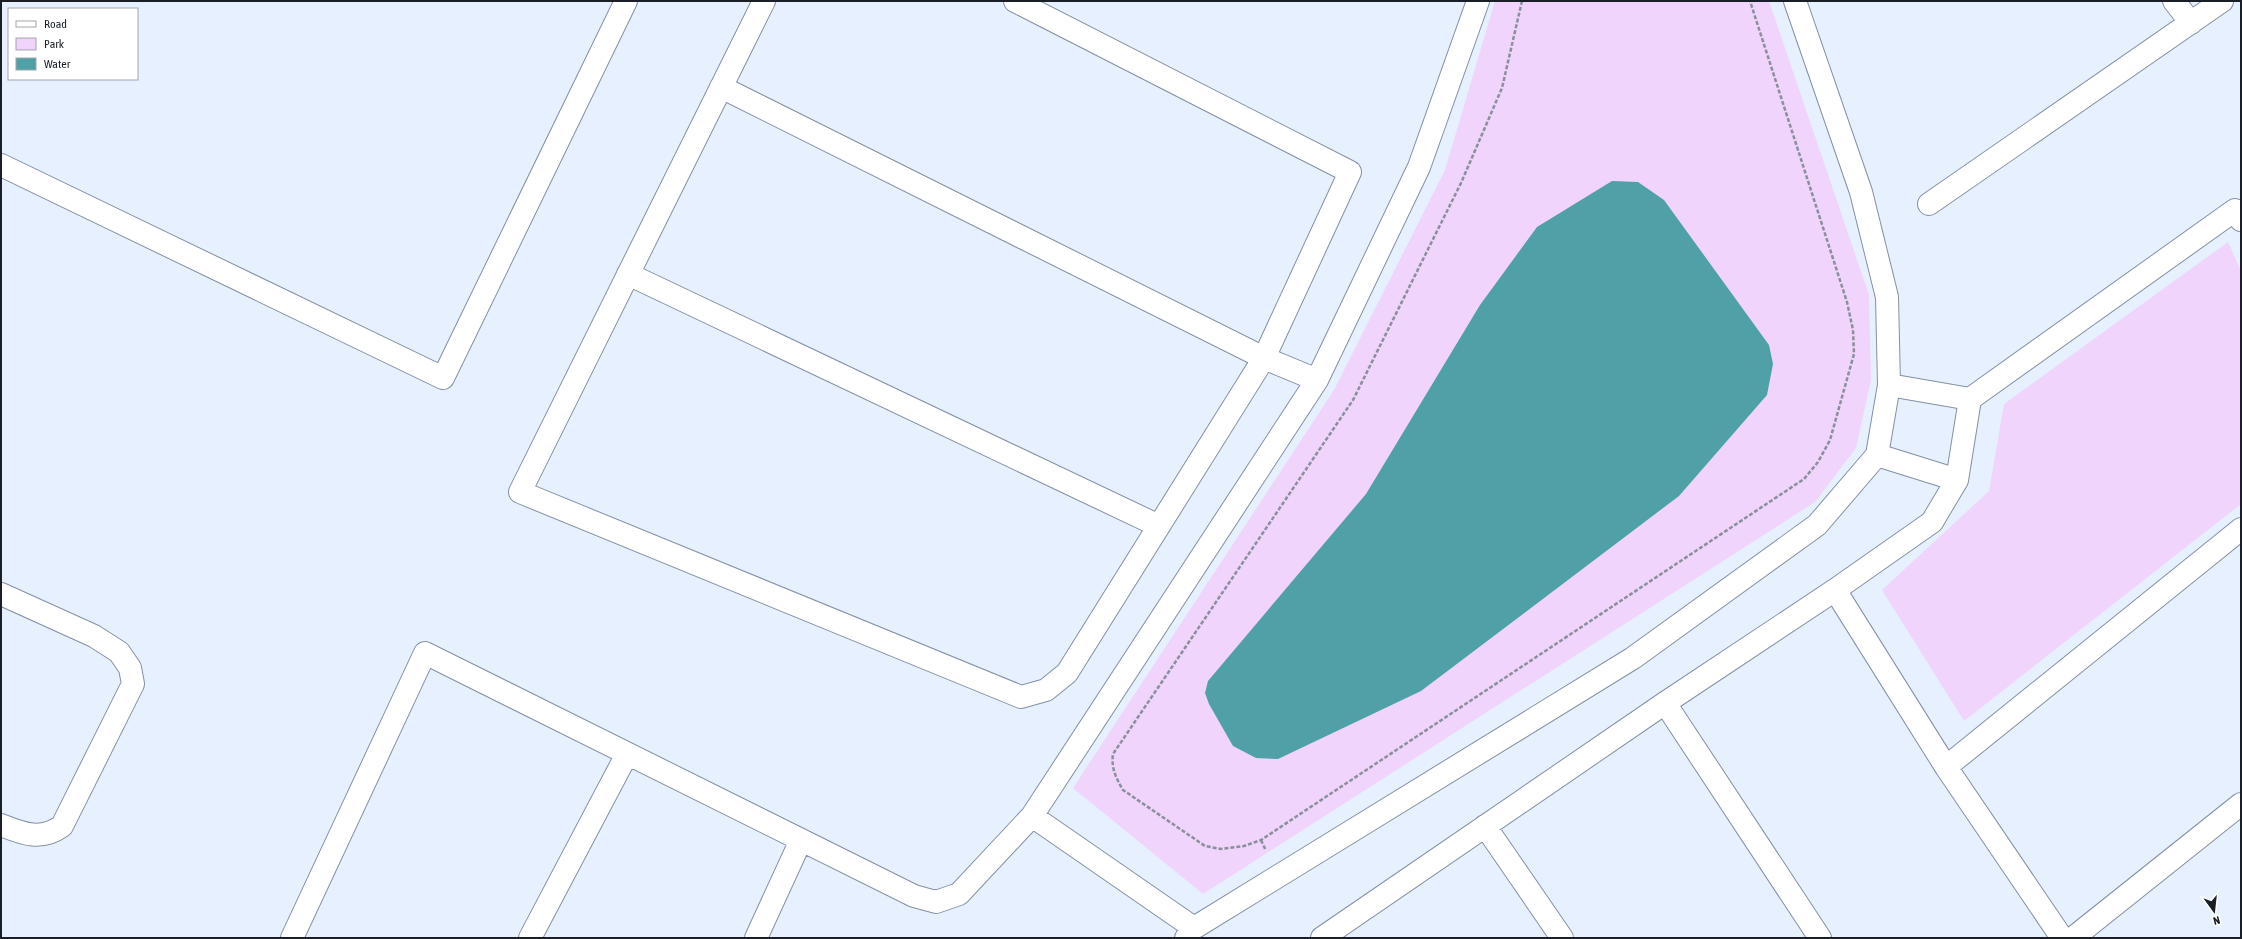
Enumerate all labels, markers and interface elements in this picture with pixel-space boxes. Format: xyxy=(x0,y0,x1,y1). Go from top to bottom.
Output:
legend xyxy=(8,8,138,80)
text: Road xyxy=(44,17,67,31)
text: Park xyxy=(44,37,65,51)
text: Water xyxy=(44,57,71,71)
north arrow xyxy=(2194,891,2234,931)
text: N xyxy=(2212,914,2221,927)

